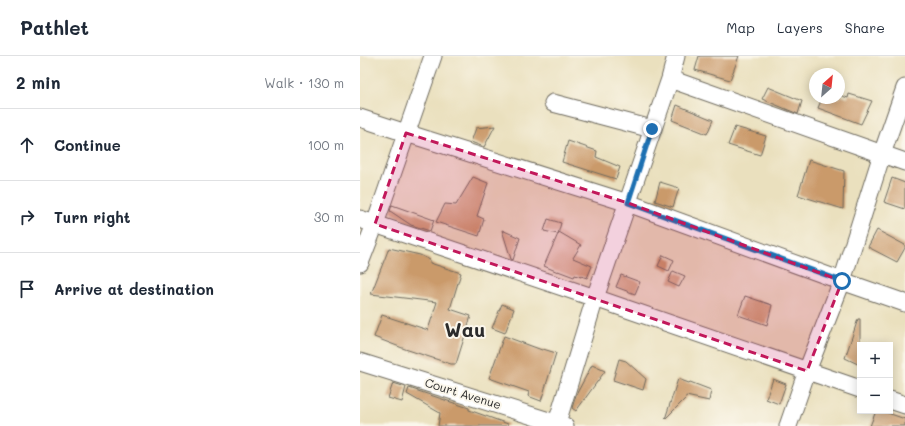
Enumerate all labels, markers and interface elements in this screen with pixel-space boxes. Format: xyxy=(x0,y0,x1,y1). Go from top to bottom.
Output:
text: Pathlet xyxy=(20,15,89,40)
text: Map xyxy=(726,18,755,37)
text: Layers xyxy=(777,18,823,37)
text: Share xyxy=(845,18,885,37)
north arrow xyxy=(809,68,845,104)
text: 2 min xyxy=(16,71,61,93)
text: Walk · 130 m xyxy=(264,74,344,91)
route end xyxy=(643,120,661,138)
icon: ahead xyxy=(16,134,38,156)
text: Continue xyxy=(54,135,121,155)
text: 100 m xyxy=(308,136,344,153)
icon: right xyxy=(16,206,38,228)
text: Turn right xyxy=(54,207,131,227)
text: 30 m xyxy=(314,208,344,225)
route start xyxy=(833,272,851,290)
icon: arrive xyxy=(16,278,38,300)
text: Arrive at destination xyxy=(54,279,214,299)
district label: Wau xyxy=(445,316,485,342)
map controls xyxy=(857,342,893,414)
button: + xyxy=(857,342,893,378)
street label: Court Avenue xyxy=(423,374,503,412)
button: − xyxy=(857,378,893,414)

